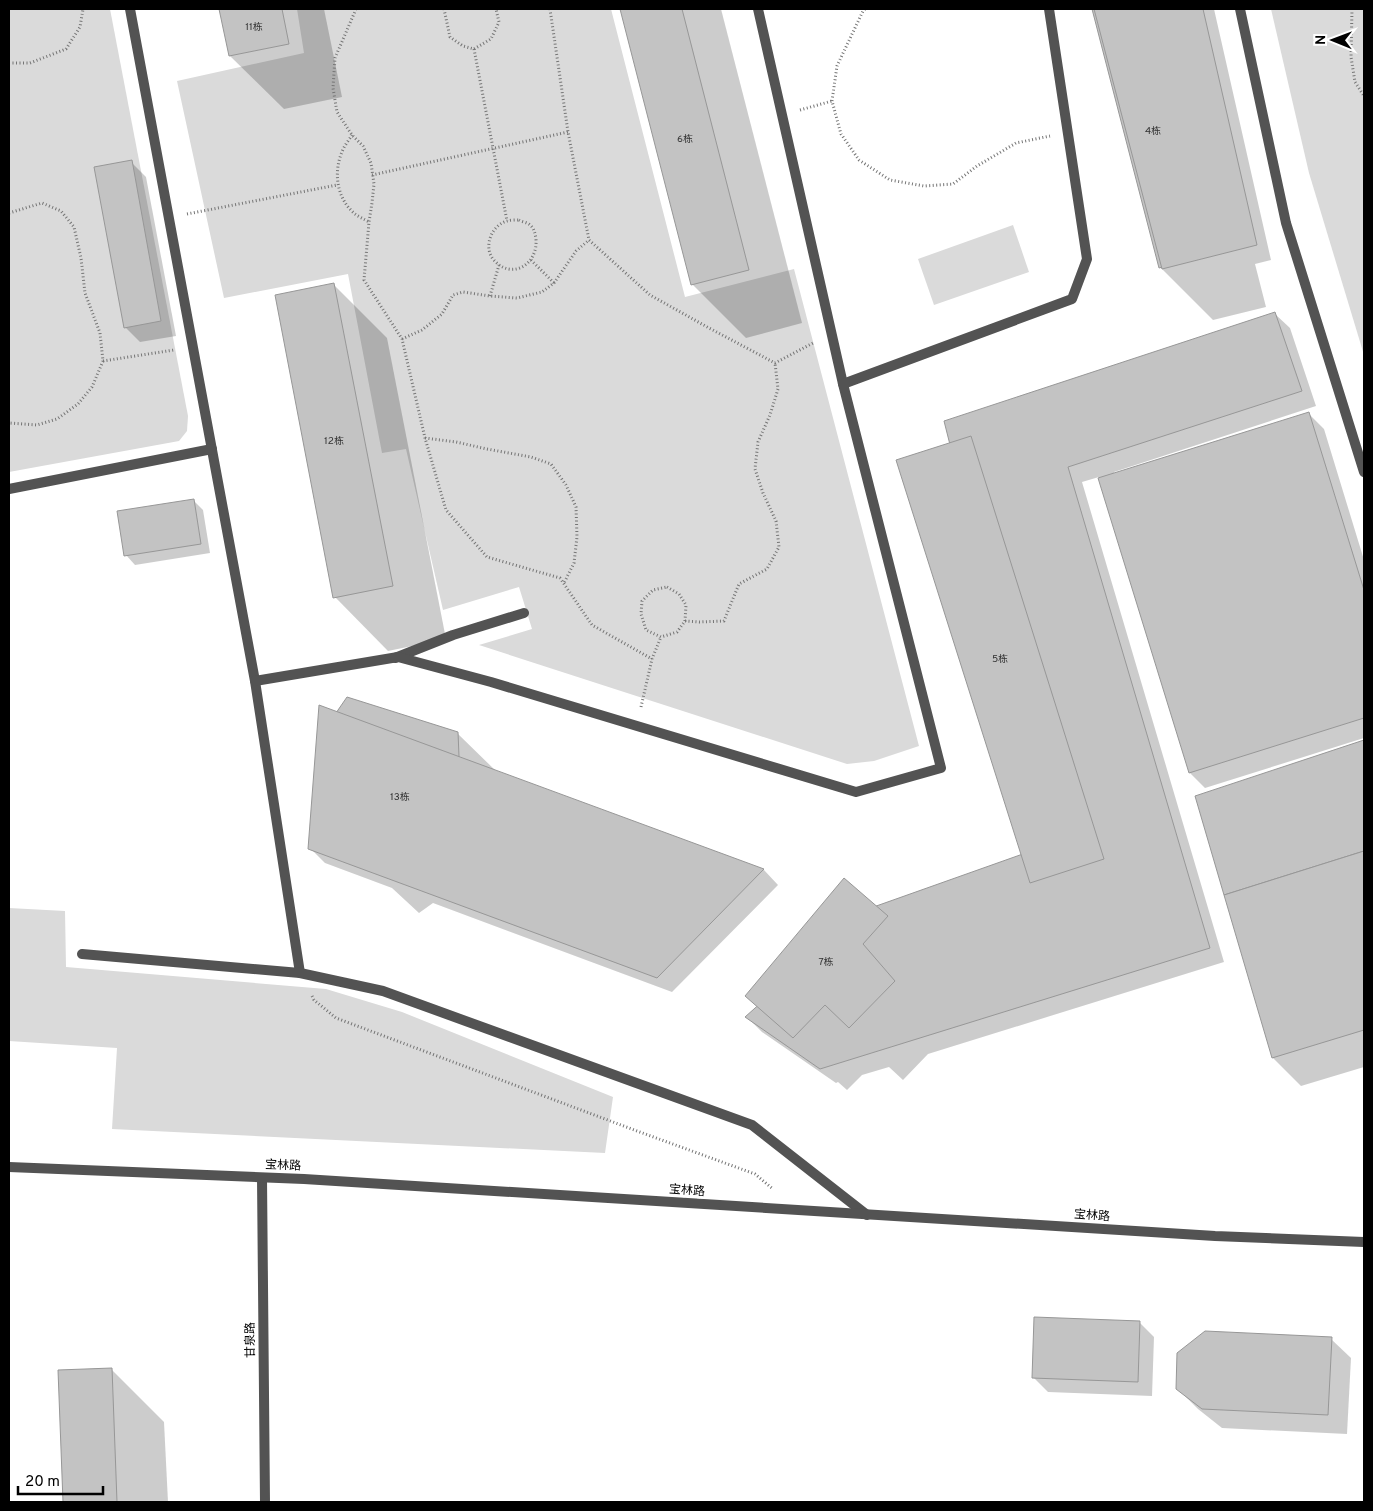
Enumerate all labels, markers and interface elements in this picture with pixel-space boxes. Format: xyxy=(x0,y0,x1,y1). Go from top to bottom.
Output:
north arrow xyxy=(1308,15,1358,65)
house number: 11栋 xyxy=(245,21,263,34)
text: N xyxy=(1313,35,1330,45)
house number: 4栋 xyxy=(1145,125,1161,138)
house number: 6栋 xyxy=(677,133,693,146)
house number: 12栋 xyxy=(324,435,344,448)
house number: 5栋 xyxy=(992,653,1008,666)
house number: 13栋 xyxy=(390,791,410,804)
house number: 7栋 xyxy=(818,956,834,969)
street label: 宝林路 xyxy=(265,1157,301,1175)
street label: 宝林路 xyxy=(668,1182,706,1200)
street label: 宝林路 xyxy=(1073,1207,1111,1225)
street label: 甘泉路 xyxy=(243,1322,259,1358)
scale bar xyxy=(18,1464,102,1496)
text: 20 m xyxy=(25,1473,60,1492)

